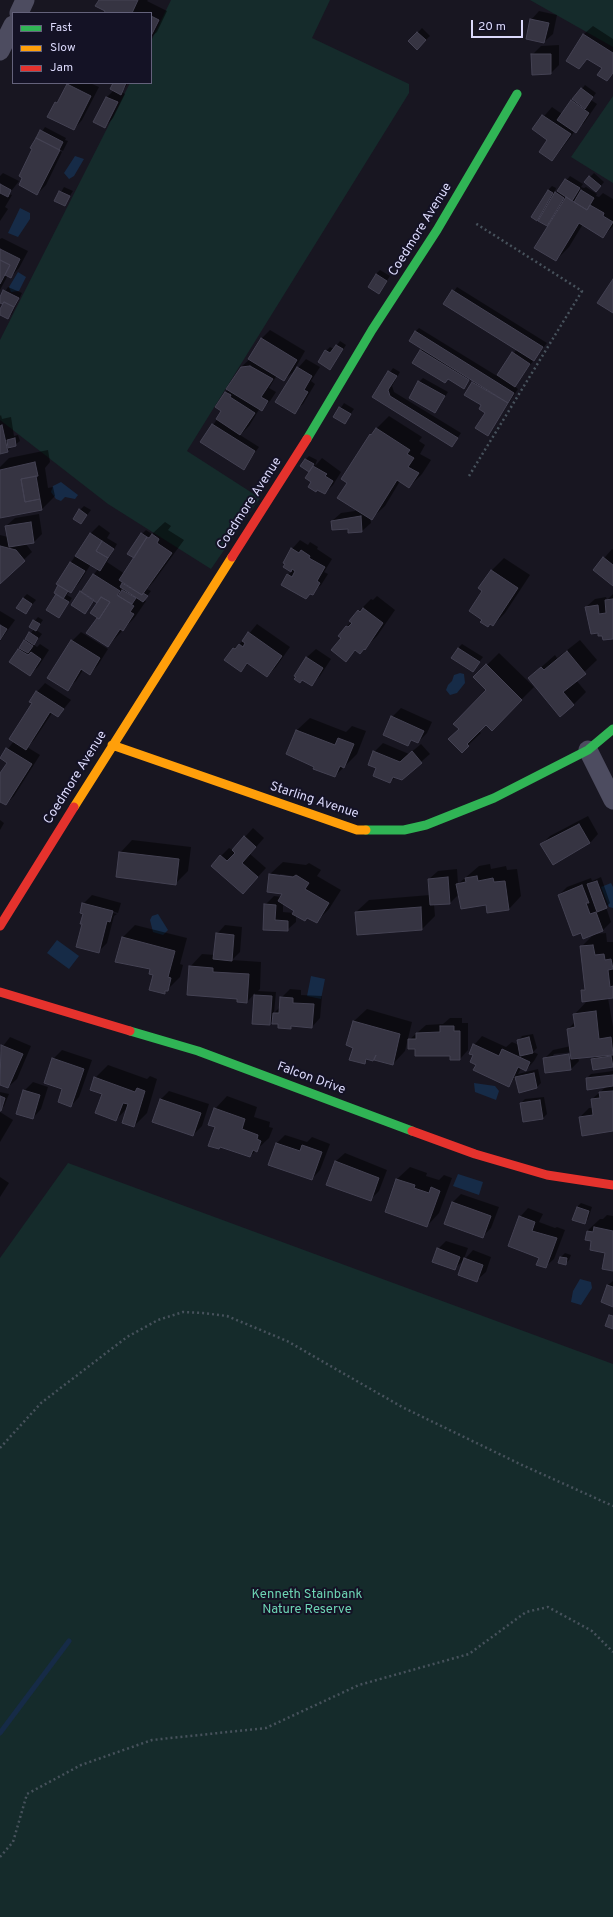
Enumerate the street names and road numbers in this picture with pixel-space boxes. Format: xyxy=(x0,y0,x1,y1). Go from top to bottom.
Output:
street label: Coedmore Avenue xyxy=(386,180,456,280)
street label: Coedmore Avenue xyxy=(214,455,286,553)
street label: Coedmore Avenue xyxy=(41,728,111,828)
street label: Starling Avenue xyxy=(268,779,360,823)
street label: Falcon Drive xyxy=(275,1059,347,1099)

